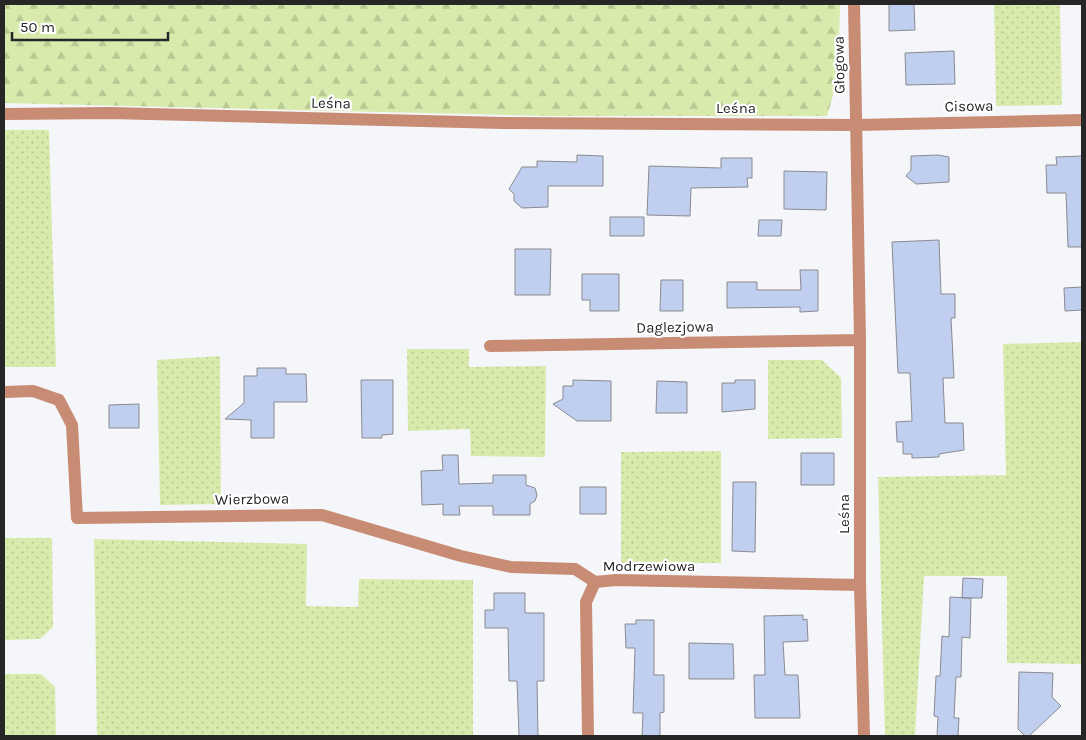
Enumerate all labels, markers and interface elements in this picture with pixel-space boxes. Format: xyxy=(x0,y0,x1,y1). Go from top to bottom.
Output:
scale bar xyxy=(12,10,169,42)
text: 50 m xyxy=(20,18,55,36)
street label: Głogowa xyxy=(829,36,849,94)
street label: Leśna xyxy=(311,94,351,112)
street label: Cisowa xyxy=(944,97,994,115)
street label: Leśna xyxy=(716,99,756,117)
street label: Daglezjowa xyxy=(636,317,714,337)
street label: Wierzbowa xyxy=(215,489,289,509)
street label: Leśna xyxy=(835,494,853,534)
street label: Modrzewiowa xyxy=(603,557,695,575)

